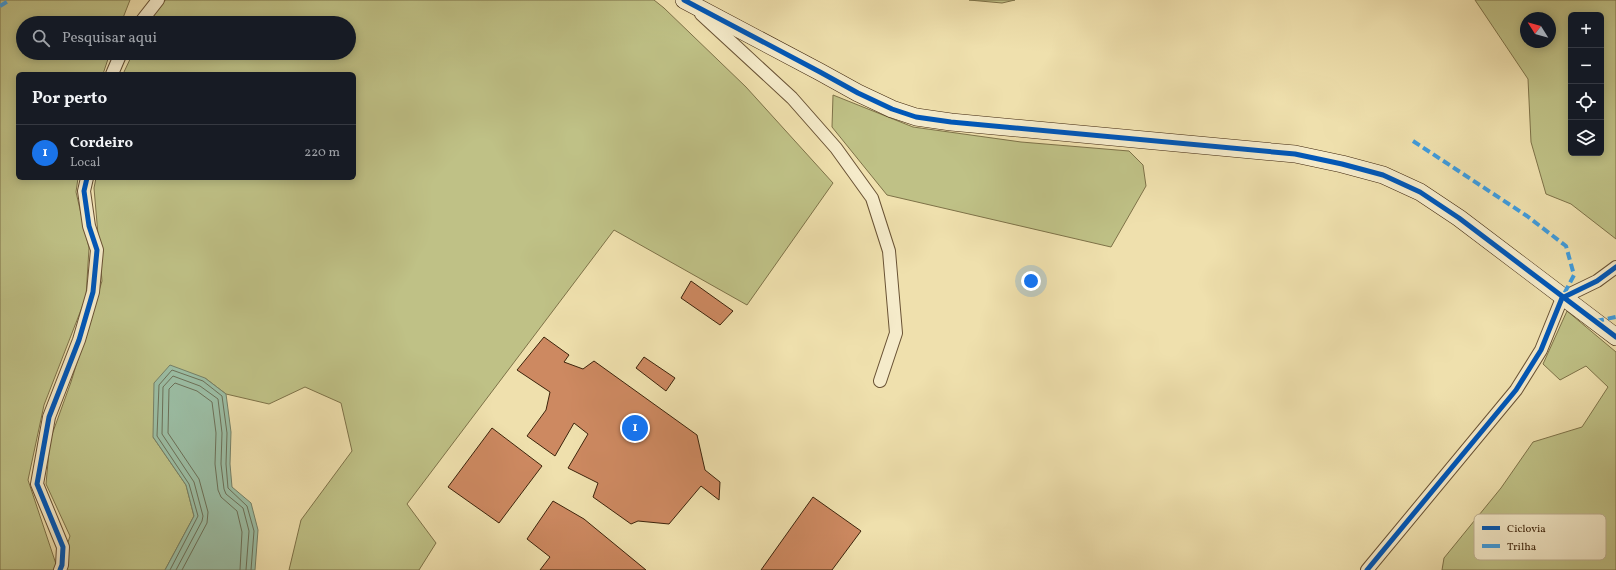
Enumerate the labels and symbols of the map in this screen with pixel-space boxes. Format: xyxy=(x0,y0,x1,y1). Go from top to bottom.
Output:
north arrow xyxy=(1520,12,1556,48)
your location xyxy=(1021,271,1041,291)
pin: 1 xyxy=(622,413,648,443)
legend xyxy=(1474,514,1606,560)
text: Ciclovia xyxy=(1507,522,1546,537)
text: Trilha xyxy=(1507,540,1537,555)

